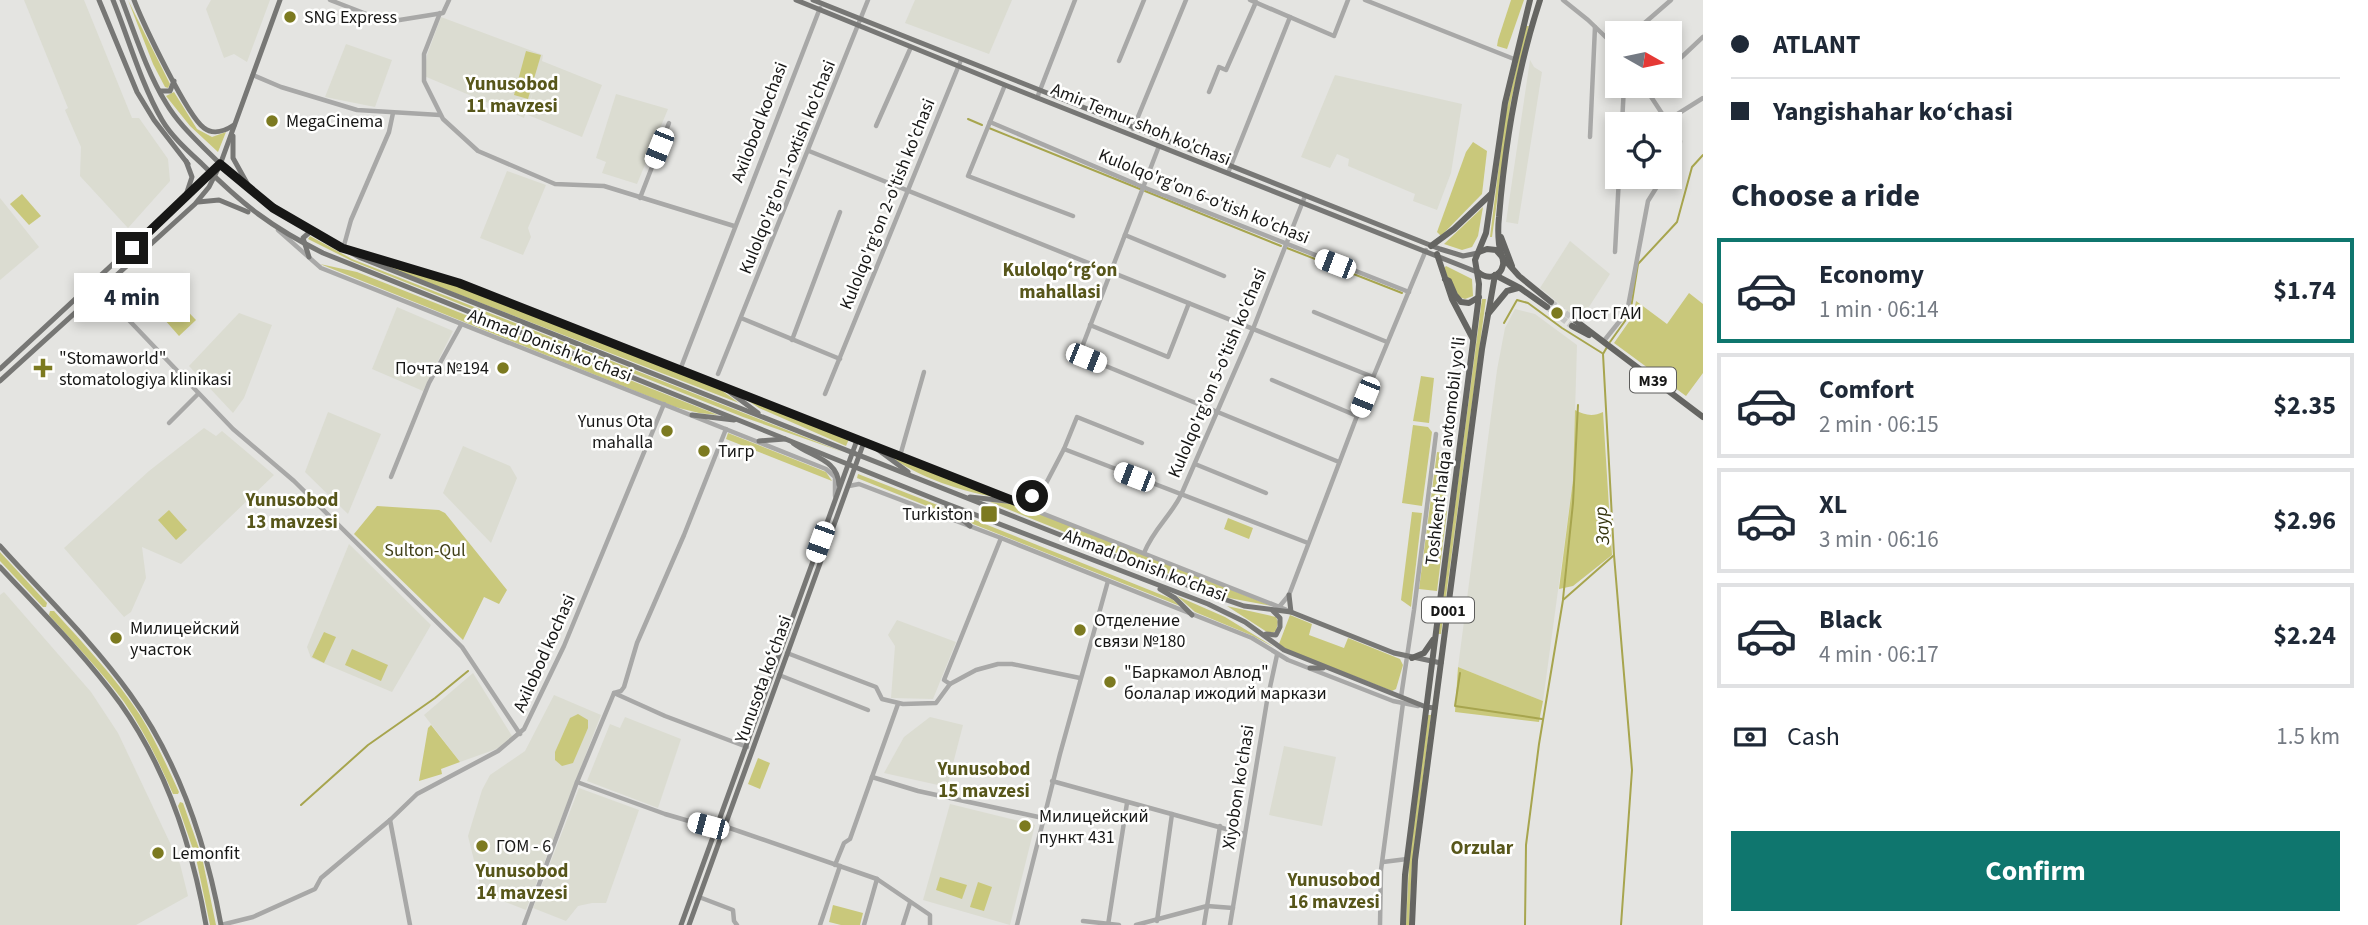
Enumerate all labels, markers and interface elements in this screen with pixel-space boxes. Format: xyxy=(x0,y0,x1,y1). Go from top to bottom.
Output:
place label: SNG Express xyxy=(304,5,397,30)
marker: SNG Express xyxy=(282,9,298,25)
north arrow xyxy=(1605,21,1682,98)
map controls xyxy=(1605,21,1682,189)
text: ATLANT xyxy=(1773,26,1860,63)
street label: Kulolqo'rg'on 1-oxtish ko'chasi xyxy=(733,56,842,278)
street label: Axilobod kochasi xyxy=(725,58,794,186)
district label: Yunusobod 11 mavzesi xyxy=(465,71,558,120)
street label: Amir Temur shoh ko'chasi xyxy=(1047,77,1235,172)
text: Yangishahar ko‘chasi xyxy=(1773,93,2013,130)
street label: Kulolqo'rg'on 2-o'tish ko'chasi xyxy=(834,95,941,313)
place label: MegaCinema xyxy=(286,109,383,134)
button: locate xyxy=(1605,112,1682,189)
marker: MegaCinema xyxy=(264,113,280,129)
car xyxy=(642,125,677,171)
street label: Kulolqo'rg'on 6-o'tish ko'chasi xyxy=(1095,143,1313,250)
text: Choose a ride xyxy=(1731,173,1920,219)
route end xyxy=(116,232,148,264)
car xyxy=(1312,247,1359,281)
text: Economy xyxy=(1819,256,1924,293)
district label: Kulolqoʻrgʻon mahallasi xyxy=(1003,257,1117,306)
icon: car xyxy=(1735,259,1798,322)
street label: Kulolqo'rg'on 5-o'tish ko'chasi xyxy=(1162,265,1273,482)
callout: 4 min xyxy=(74,272,190,322)
text: $1.74 xyxy=(2273,272,2336,309)
text: 4 min xyxy=(104,281,160,314)
text: 1 min · 06:14 xyxy=(1819,293,1939,326)
place label: Пост ГАИ xyxy=(1571,301,1642,326)
street label: Ahmad Donish ko'chasi xyxy=(464,303,636,388)
marker: Пост ГАИ xyxy=(1549,305,1565,321)
street label: Toshkent halqa avtomobil yo'li xyxy=(1419,335,1472,567)
car xyxy=(1063,340,1110,376)
place label: "Stomaworld" stomatologiya klinikasi xyxy=(59,346,232,392)
place label: Почта №194 xyxy=(395,356,489,381)
marker: "Stomaworld" stomatologiya klinikasi xyxy=(33,358,53,378)
marker: Почта №194 xyxy=(495,360,511,376)
road number: M39 xyxy=(1630,368,1676,392)
text: Comfort xyxy=(1819,371,1914,408)
car xyxy=(1348,374,1383,420)
icon: car xyxy=(1735,374,1798,437)
text: $2.35 xyxy=(2273,387,2336,424)
text: 2 min · 06:15 xyxy=(1819,408,1939,441)
place label: Yunus Ota mahalla xyxy=(577,409,653,455)
marker: Yunus Ota mahalla xyxy=(659,423,675,439)
place label: Тигр xyxy=(718,439,754,464)
marker: Тигр xyxy=(696,443,712,459)
car xyxy=(1111,460,1158,494)
route start xyxy=(1016,480,1048,512)
text: XL xyxy=(1819,486,1847,523)
district label: Yunusobod 13 mavzesi xyxy=(245,487,338,536)
icon: car xyxy=(1735,489,1798,552)
place label: Turkiston xyxy=(902,502,973,527)
text: $2.96 xyxy=(2273,502,2336,539)
marker: Turkiston xyxy=(979,504,999,524)
water label: Заур xyxy=(1588,506,1617,546)
car xyxy=(803,519,838,565)
street label: Ahmad Donish ko'chasi xyxy=(1059,523,1231,608)
text: 3 min · 06:16 xyxy=(1819,523,1939,556)
park label: Sulton-Qul xyxy=(384,538,466,563)
street label: Axilobod kochasi xyxy=(507,590,582,716)
road number: D001 xyxy=(1422,597,1474,622)
text: Black xyxy=(1819,601,1882,638)
icon: car xyxy=(1735,604,1798,667)
place label: Отделение связи №180 xyxy=(1094,608,1185,654)
street label: Yunusota koʻchasi xyxy=(728,612,798,747)
place label: Милицейский участок xyxy=(130,616,240,662)
text: $2.24 xyxy=(2273,617,2336,654)
marker: Отделение связи №180 xyxy=(1072,622,1088,638)
marker: Милицейский участок xyxy=(108,630,124,646)
text: 4 min · 06:17 xyxy=(1819,638,1939,671)
place label: "Баркамол Авлод" болалар ижодий маркази xyxy=(1124,660,1327,706)
marker: "Баркамол Авлод" болалар ижодий маркази xyxy=(1102,674,1118,690)
icon: cash xyxy=(1731,718,1769,756)
text: Cash xyxy=(1787,718,1840,755)
text: 1.5 km xyxy=(2276,720,2340,753)
street label: Xiyobon ko'chasi xyxy=(1216,723,1261,851)
district label: Yunusobod 15 mavzesi xyxy=(937,756,1030,805)
place label: Милицейский пункт 431 xyxy=(1039,804,1149,850)
car xyxy=(685,810,732,842)
marker: Милицейский пункт 431 xyxy=(1017,818,1033,834)
button: Confirm xyxy=(1731,831,2340,911)
place label: ГОМ - 6 xyxy=(496,834,551,859)
district label: Orzular xyxy=(1451,835,1514,862)
marker: ГОМ - 6 xyxy=(474,838,490,854)
place label: Lemonfit xyxy=(172,841,240,866)
marker: Lemonfit xyxy=(150,845,166,861)
district label: Yunusobod 14 mavzesi xyxy=(475,858,568,907)
district label: Yunusobod 16 mavzesi xyxy=(1287,867,1380,916)

